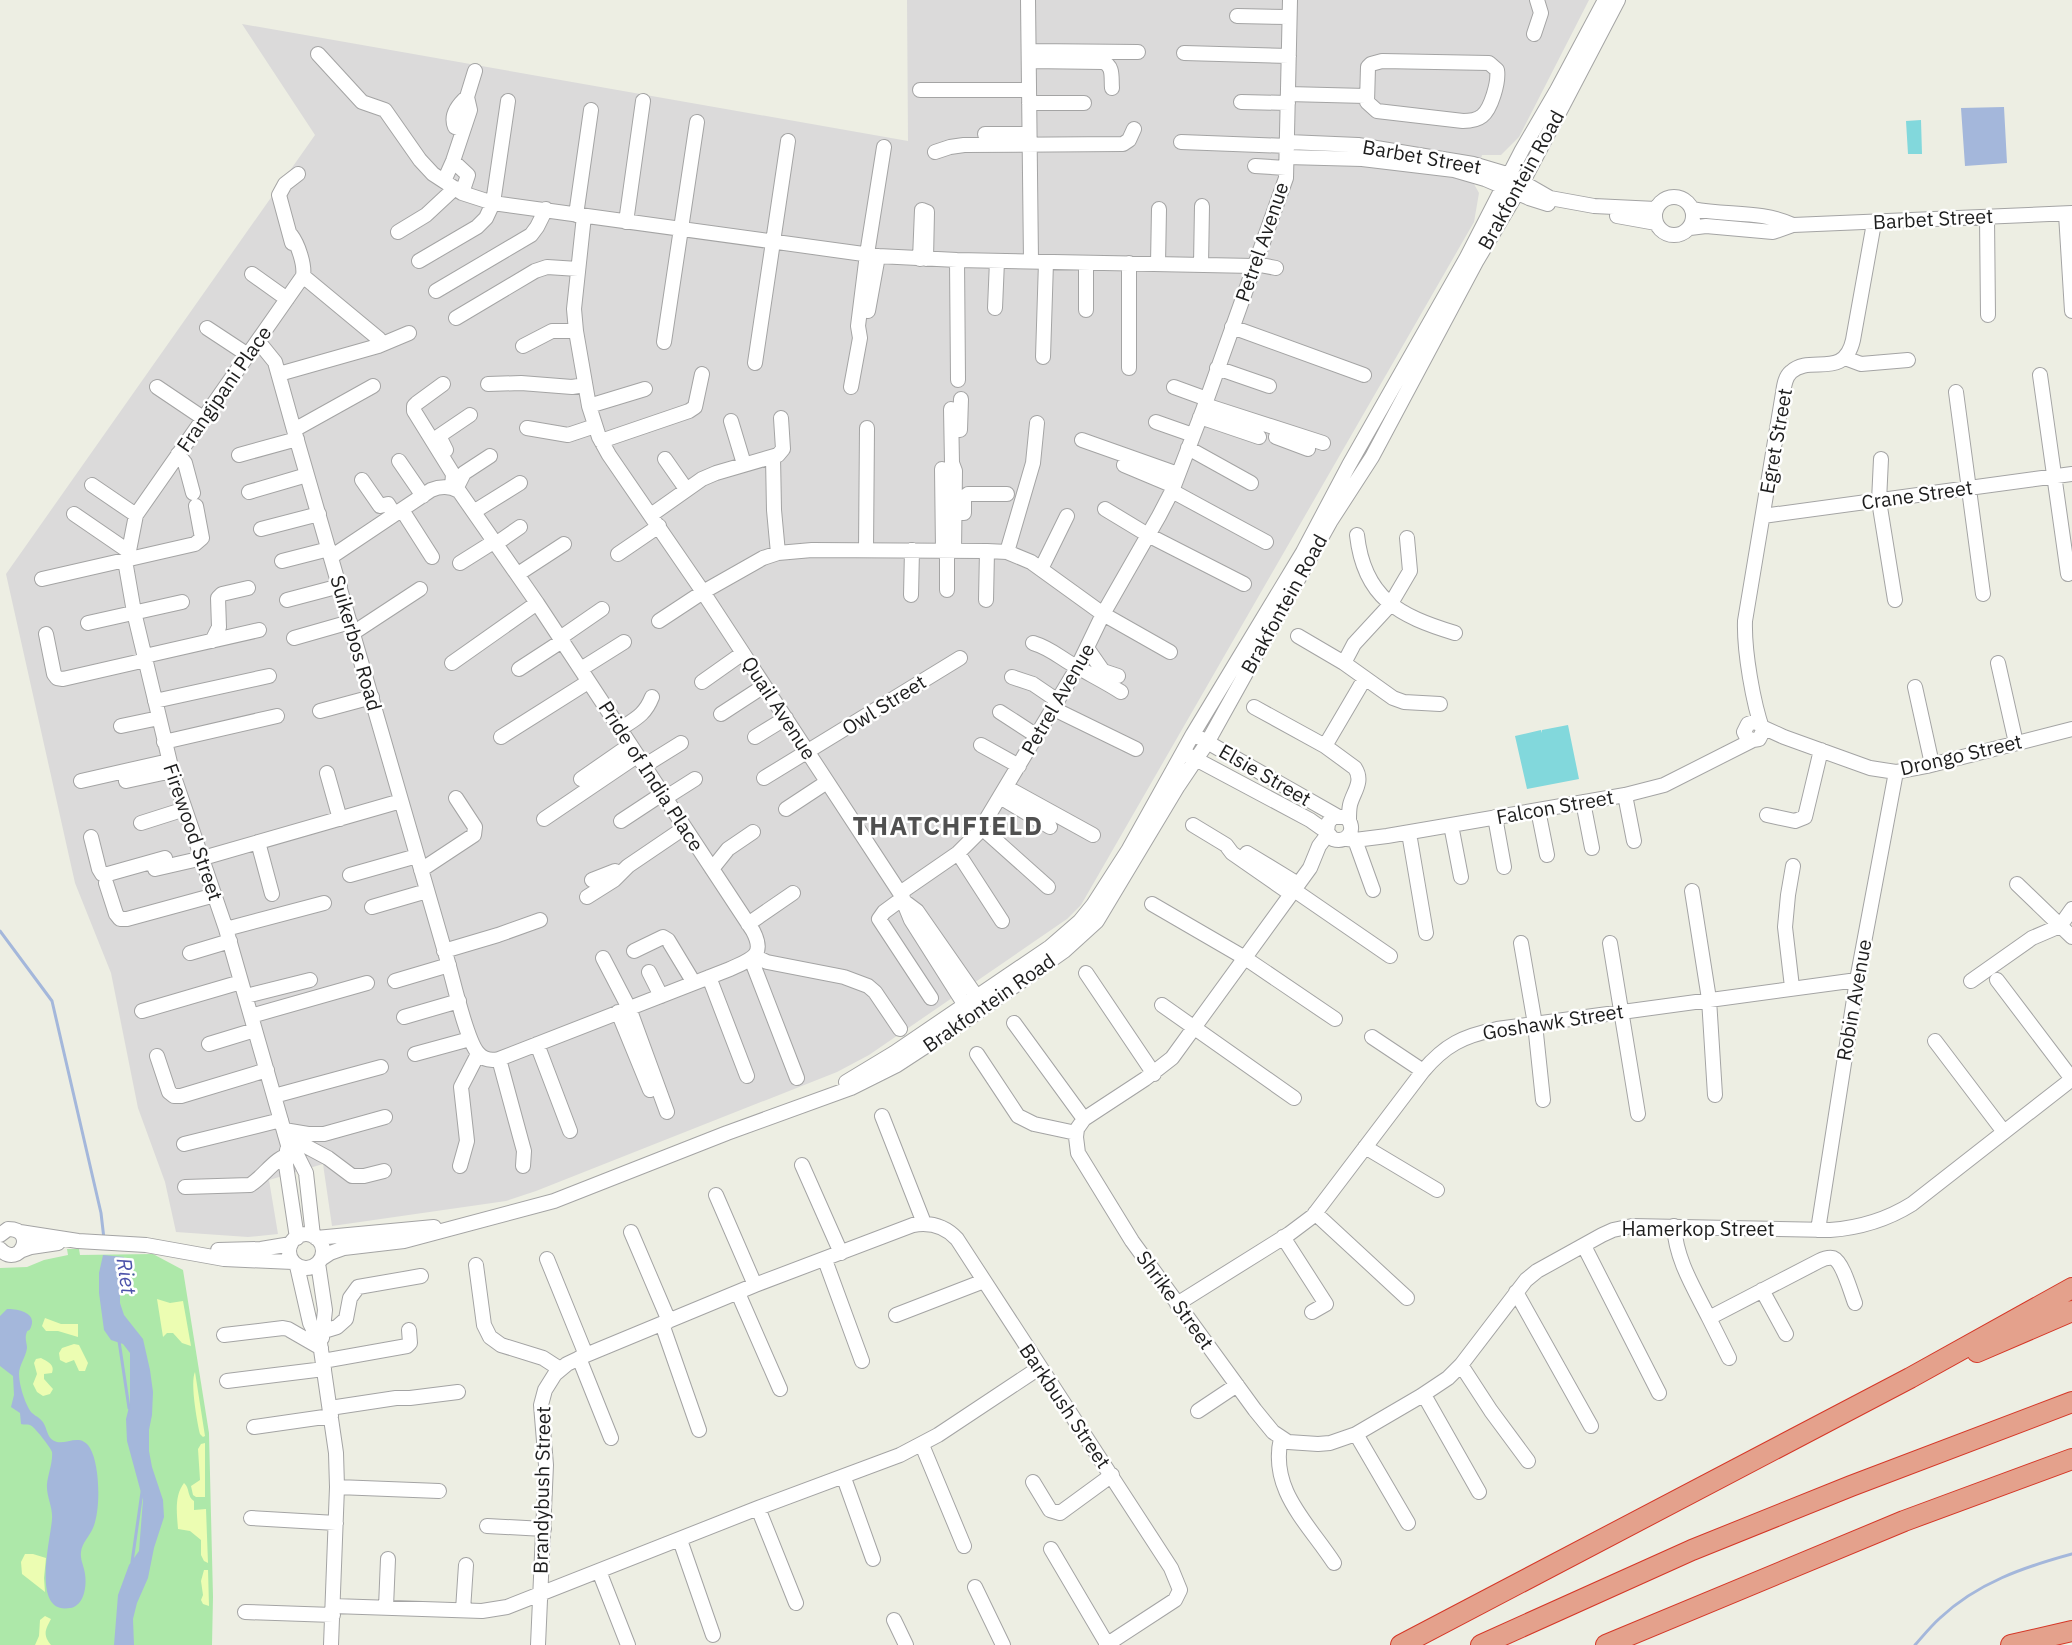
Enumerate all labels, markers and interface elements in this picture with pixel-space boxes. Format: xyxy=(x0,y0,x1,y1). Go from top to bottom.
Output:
street label: Brakfontein Road xyxy=(1471,105,1570,254)
street label: Barbet Street xyxy=(1361,133,1484,180)
street label: Petrel Avenue xyxy=(1228,178,1295,305)
street label: Barbet Street xyxy=(1872,202,1994,235)
street label: Frangipani Place xyxy=(170,320,277,457)
street label: Egret Street xyxy=(1753,386,1798,496)
street label: Crane Street xyxy=(1859,473,1974,516)
street label: Brakfontein Road xyxy=(1234,529,1333,678)
street label: Suikerbos Road xyxy=(324,572,389,714)
street label: Petrel Avenue xyxy=(1015,638,1100,760)
street label: Quail Avenue xyxy=(736,651,823,765)
street label: Owl Street xyxy=(836,668,931,741)
street label: Pride of India Place xyxy=(593,695,710,856)
street label: Drongo Street xyxy=(1897,727,2025,782)
street label: Elsie Street xyxy=(1214,737,1316,812)
street label: Firewood Street xyxy=(157,760,230,904)
street label: Falcon Street xyxy=(1494,783,1616,830)
district label: THATCHFIELD xyxy=(852,808,1044,842)
street label: Robin Avenue xyxy=(1830,937,1877,1063)
street label: Brakfontein Road xyxy=(917,947,1060,1058)
street label: Goshawk Street xyxy=(1481,997,1625,1046)
street label: Hamerkop Street xyxy=(1621,1215,1775,1242)
street label: Shrike Street xyxy=(1130,1245,1220,1355)
water label: Riet xyxy=(111,1256,144,1297)
street label: Barkbush Street xyxy=(1014,1338,1117,1473)
street label: Brandybush Street xyxy=(527,1406,556,1574)

